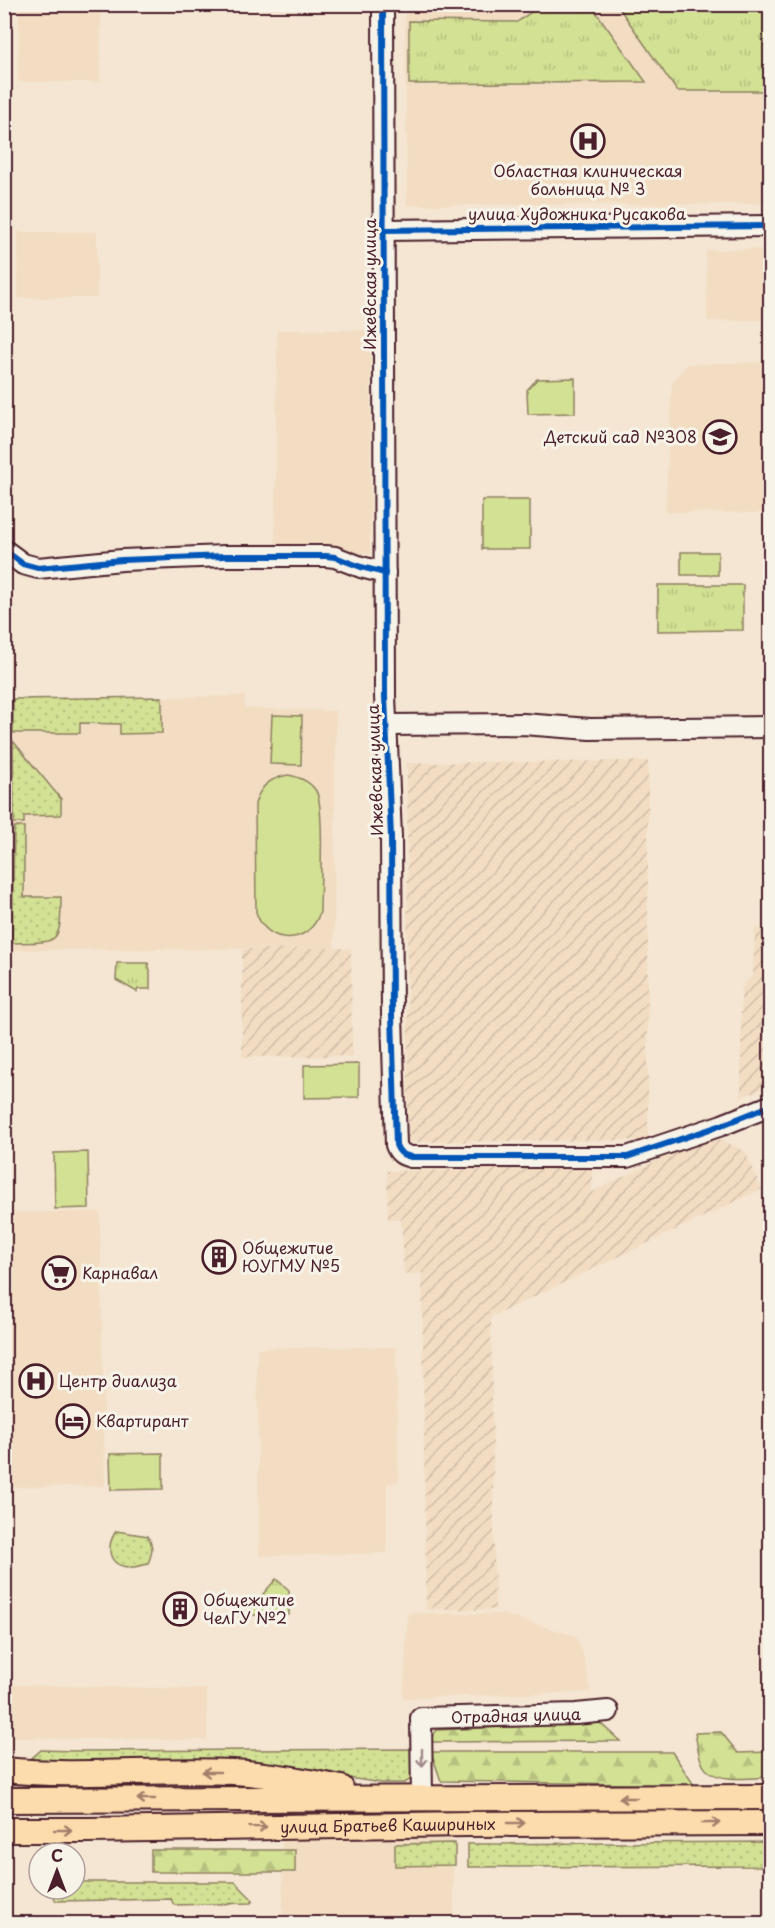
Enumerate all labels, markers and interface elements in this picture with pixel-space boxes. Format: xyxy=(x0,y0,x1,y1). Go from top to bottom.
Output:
hospital icon: Областная клиническая больница № 3 xyxy=(570,123,606,159)
place label: Областная клиническая больница № 3 xyxy=(493,158,683,200)
street label: улица Художника Русакова xyxy=(468,201,686,225)
street label: Ижевская улица xyxy=(357,218,381,350)
school or university icon: Детский сад №308 xyxy=(702,419,738,455)
place label: Детский сад №308 xyxy=(543,424,697,448)
street label: Ижевская улица xyxy=(360,704,388,836)
place label: Общежитие ЮУГМУ №5 xyxy=(242,1235,340,1277)
building icon: Общежитие ЮУГМУ №5 xyxy=(201,1239,237,1275)
supermarket icon: Карнавал xyxy=(41,1255,77,1291)
place label: Карнавал xyxy=(82,1260,158,1284)
hospital icon: Центр диализа xyxy=(18,1363,54,1399)
place label: Центр диализа xyxy=(59,1368,177,1392)
hotel icon: Квартирант xyxy=(55,1403,91,1439)
place label: Квартирант xyxy=(96,1408,189,1432)
place label: Общежитие ЧелГУ №2 xyxy=(203,1587,294,1629)
building icon: Общежитие ЧелГУ №2 xyxy=(162,1591,198,1627)
street label: Отрадная улица xyxy=(451,1701,581,1728)
one-way arrow xyxy=(417,1748,428,1768)
one-way arrow xyxy=(201,1766,221,1778)
one-way arrow xyxy=(619,1792,639,1804)
one-way arrow xyxy=(136,1793,156,1805)
street label: улица Братьев Кашириных xyxy=(280,1811,496,1838)
one-way arrow xyxy=(505,1817,525,1829)
one-way arrow xyxy=(700,1817,720,1829)
one-way arrow xyxy=(247,1821,267,1833)
one-way arrow xyxy=(52,1824,72,1836)
north arrow xyxy=(27,1841,87,1901)
text: С xyxy=(51,1843,63,1867)

